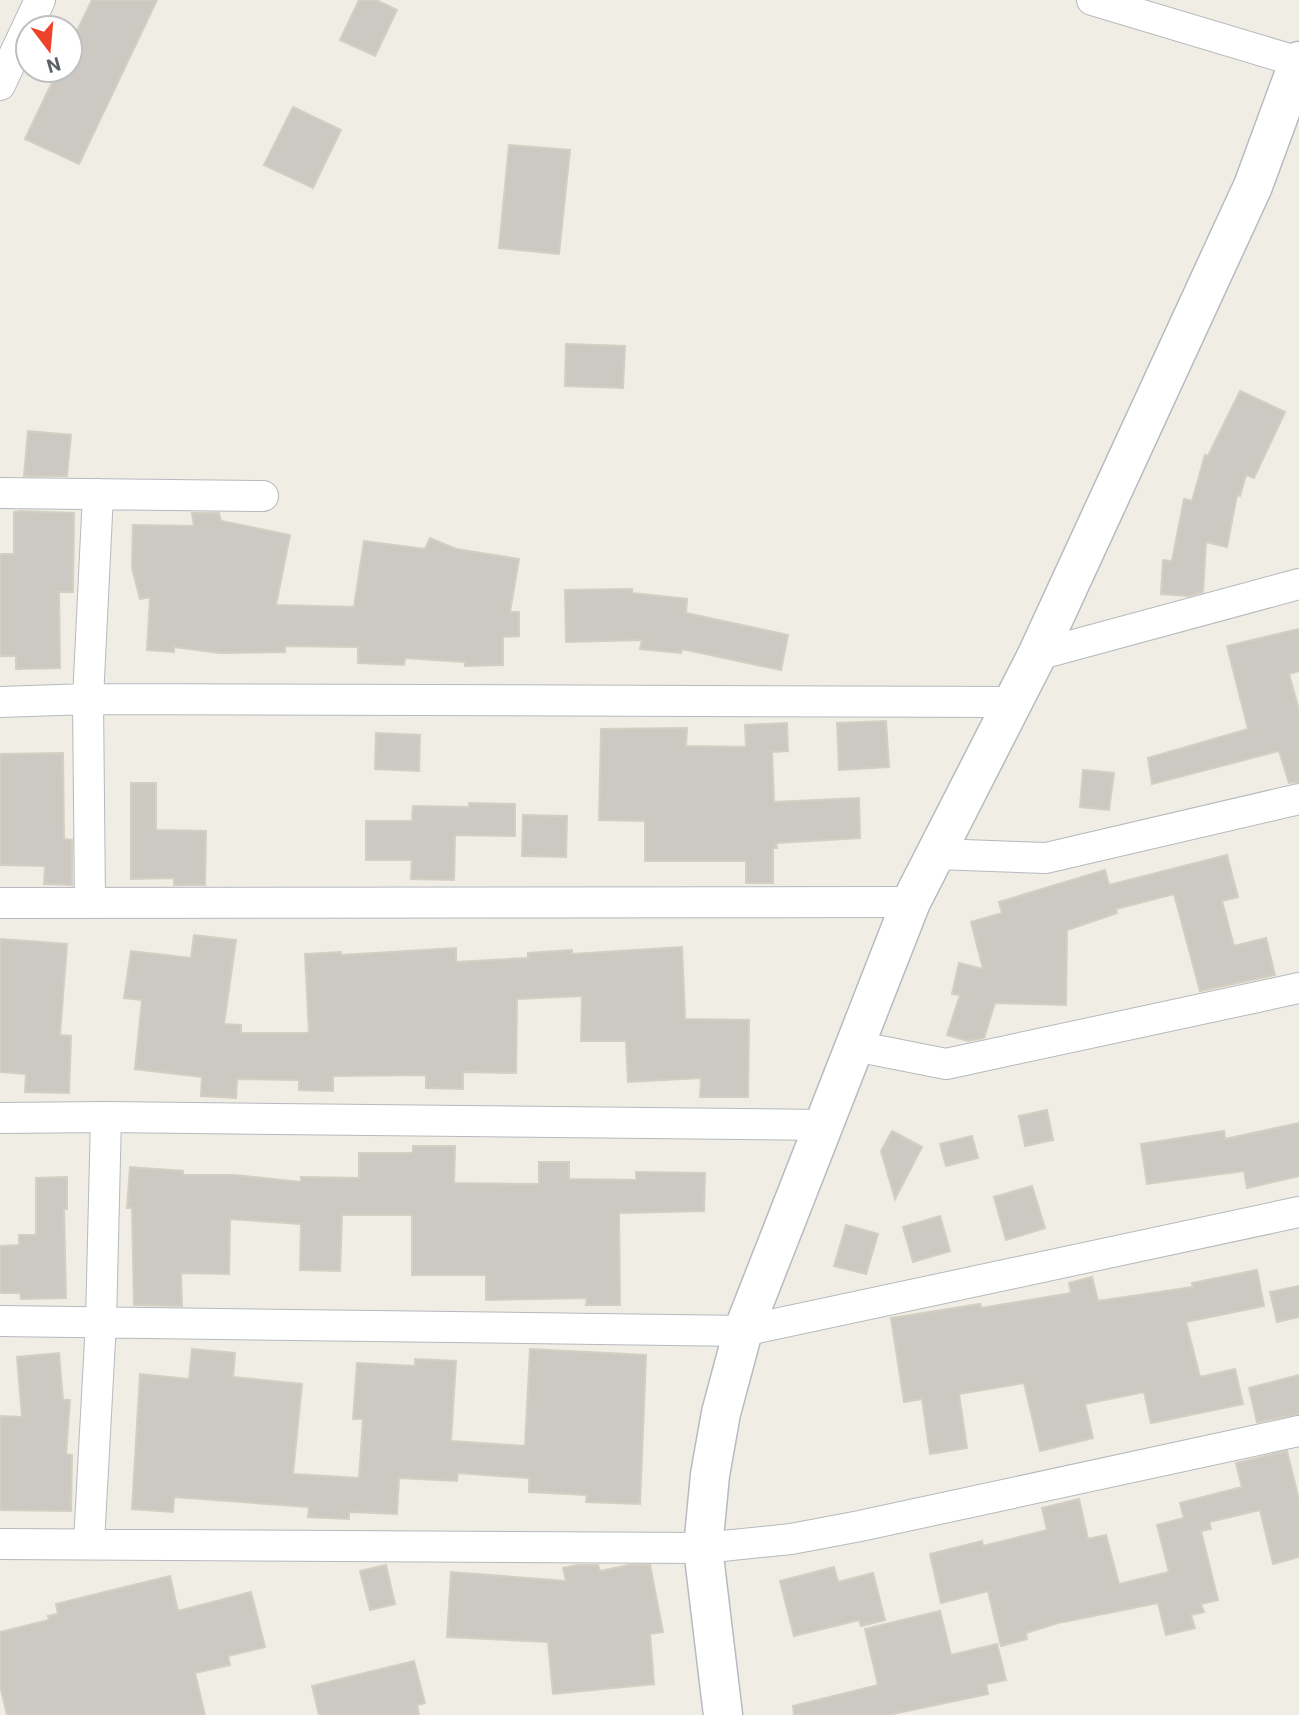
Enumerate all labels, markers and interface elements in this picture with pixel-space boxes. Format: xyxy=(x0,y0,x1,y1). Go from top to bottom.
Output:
north arrow xyxy=(14,14,84,84)
text: N xyxy=(44,52,63,78)

